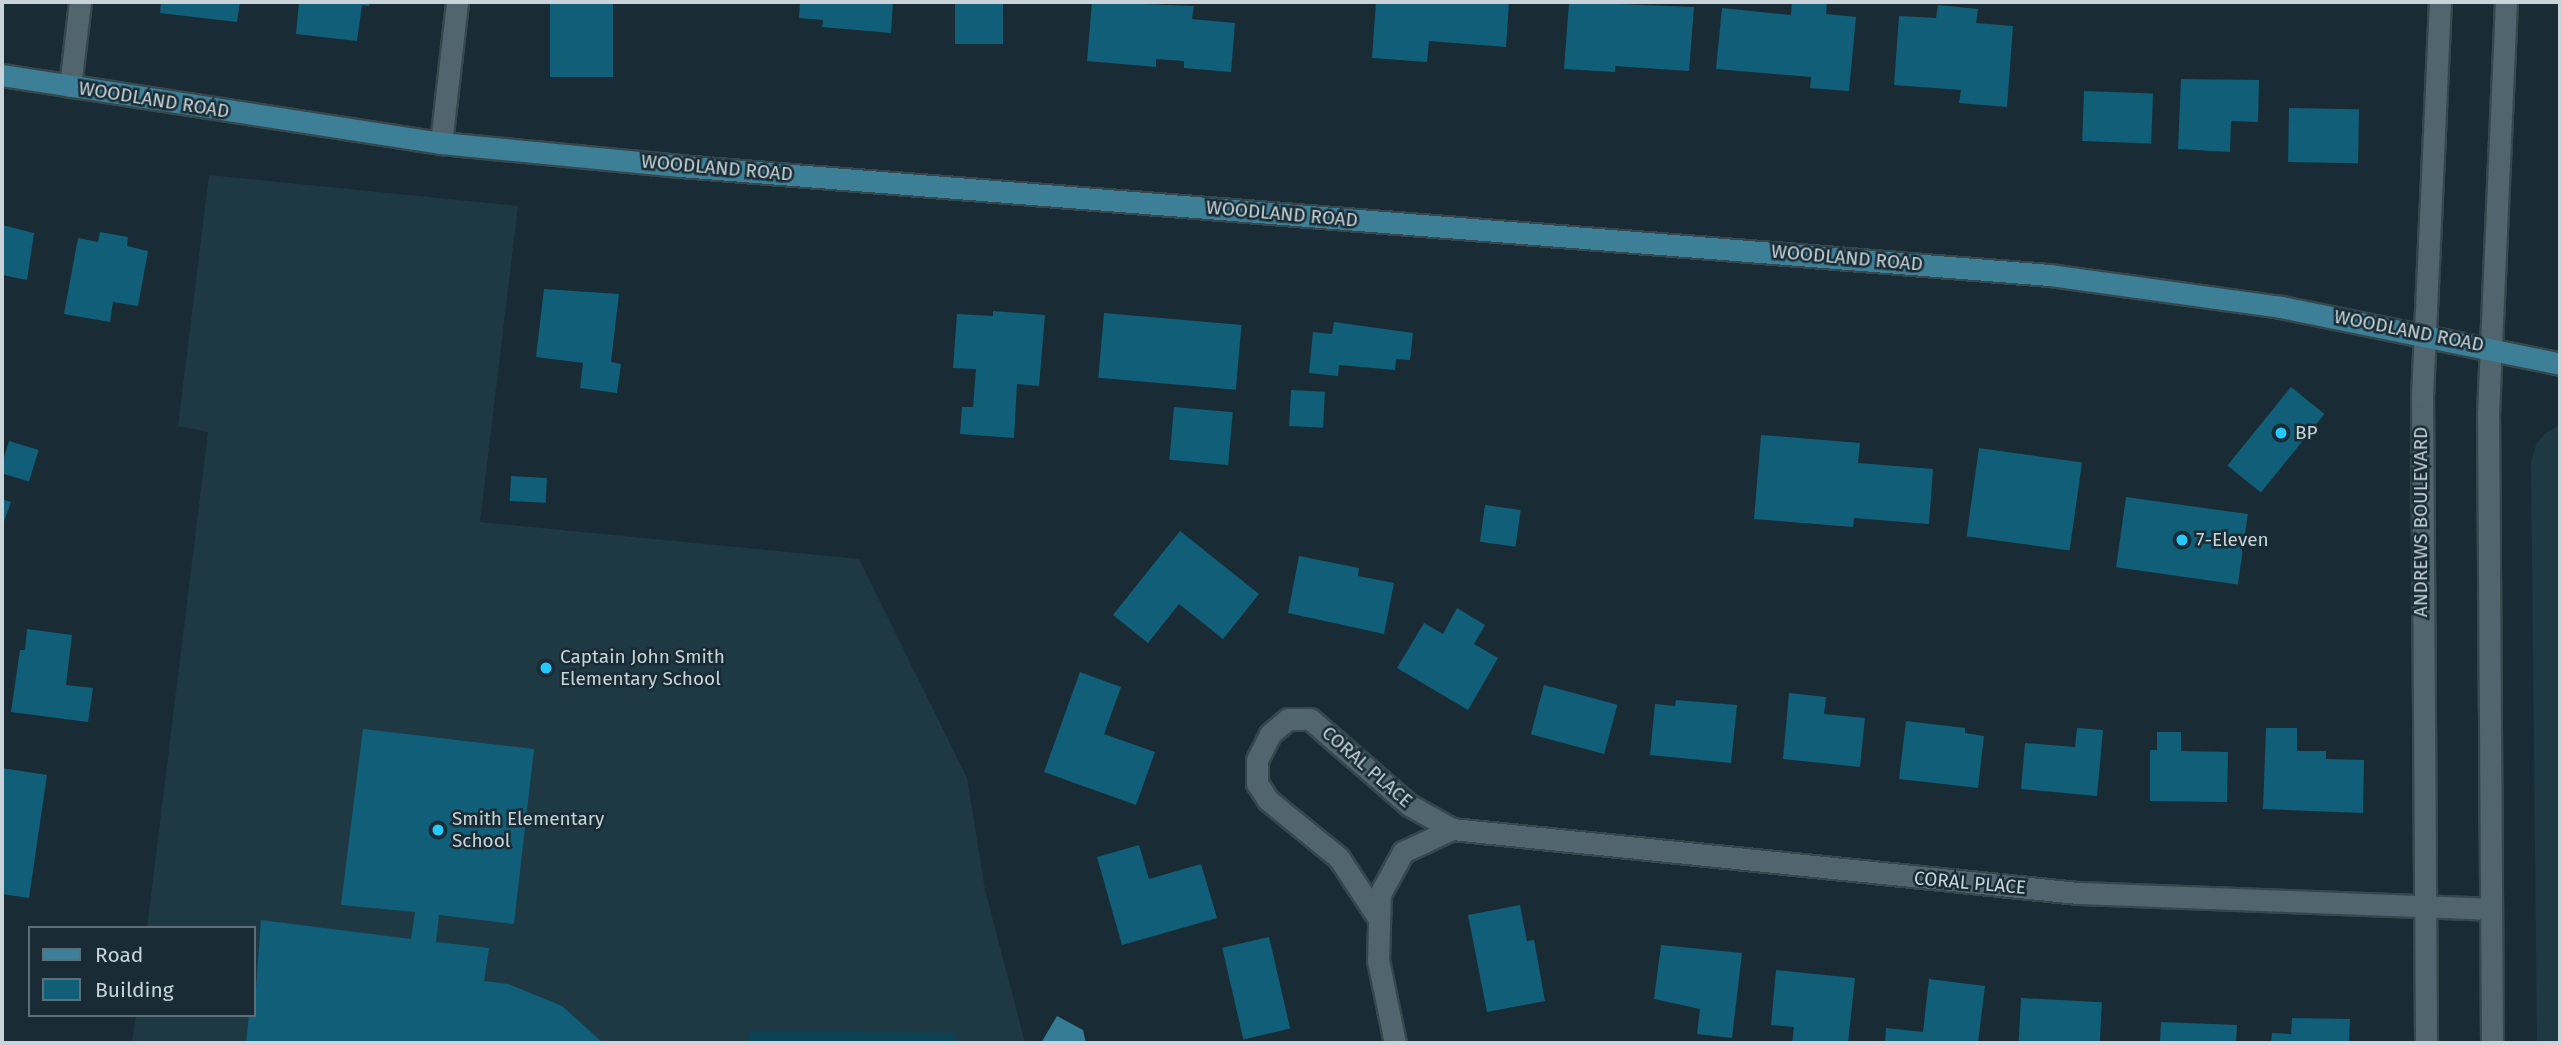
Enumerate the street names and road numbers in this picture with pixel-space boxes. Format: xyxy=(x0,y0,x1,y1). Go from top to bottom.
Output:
street label: WOODLAND ROAD xyxy=(77,77,231,123)
street label: WOODLAND ROAD xyxy=(640,150,794,186)
street label: WOODLAND ROAD xyxy=(1205,196,1359,232)
street label: WOODLAND ROAD xyxy=(1770,240,1924,276)
street label: WOODLAND ROAD xyxy=(2332,305,2486,357)
street label: ANDREWS BOULEVARD xyxy=(2410,427,2432,617)
street label: CORAL PLACE xyxy=(1317,722,1417,812)
street label: CORAL PLACE xyxy=(1913,867,2027,899)

